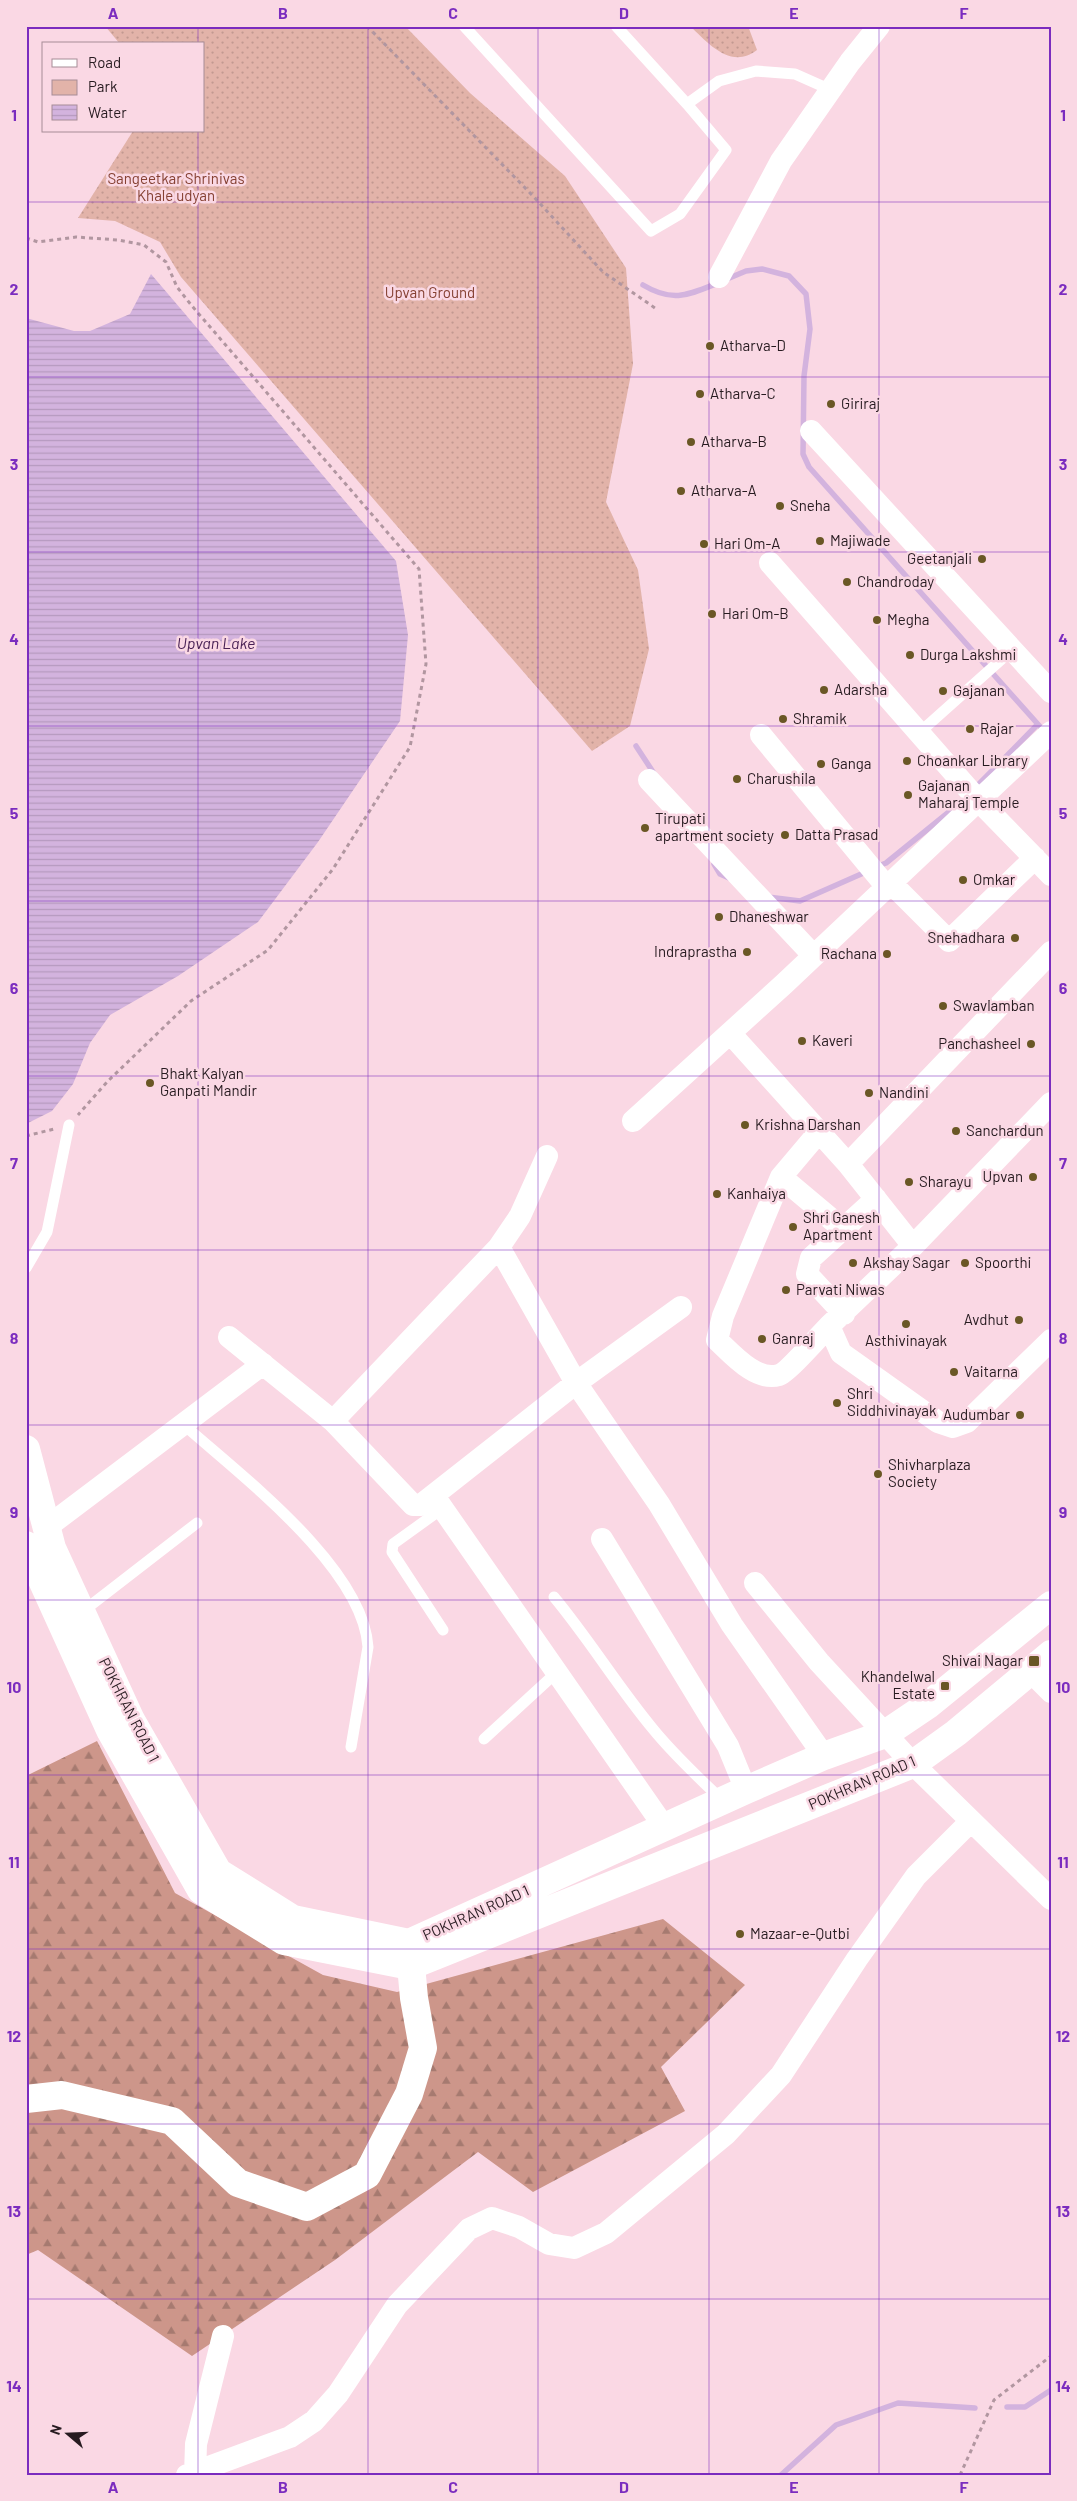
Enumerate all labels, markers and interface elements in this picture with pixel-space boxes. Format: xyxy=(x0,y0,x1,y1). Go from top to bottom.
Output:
text: A xyxy=(108,3,119,22)
text: B xyxy=(278,3,288,22)
text: C xyxy=(448,3,458,22)
text: D xyxy=(619,3,629,22)
text: E xyxy=(789,3,799,22)
text: F xyxy=(960,3,969,22)
legend xyxy=(42,42,205,132)
text: Road xyxy=(88,53,121,71)
text: Park xyxy=(88,77,118,95)
text: Water xyxy=(88,103,127,121)
text: 1 xyxy=(11,105,17,124)
text: 1 xyxy=(1060,105,1066,124)
park label: Sangeetkar Shrinivas Khale udyan xyxy=(107,169,245,204)
text: 2 xyxy=(10,279,19,298)
text: 2 xyxy=(1059,279,1068,298)
park label: Upvan Ground xyxy=(385,283,475,301)
place label: Atharva-D xyxy=(720,336,786,354)
marker: Atharva-D xyxy=(704,340,716,352)
place label: Atharva-C xyxy=(710,384,776,402)
marker: Atharva-C xyxy=(694,388,706,400)
place label: Giriraj xyxy=(841,394,880,412)
marker: Giriraj xyxy=(825,398,837,410)
place label: Atharva-B xyxy=(701,432,767,450)
marker: Atharva-B xyxy=(685,436,697,448)
text: 3 xyxy=(10,454,18,473)
text: 3 xyxy=(1059,454,1067,473)
place label: Atharva-A xyxy=(691,481,757,499)
marker: Atharva-A xyxy=(675,485,687,497)
place label: Sneha xyxy=(790,496,831,514)
marker: Sneha xyxy=(774,500,786,512)
place label: Majiwade xyxy=(830,531,890,549)
place label: Hari Om-A xyxy=(714,534,780,552)
marker: Majiwade xyxy=(814,535,826,547)
marker: Hari Om-A xyxy=(698,538,710,550)
place label: Geetanjali xyxy=(907,549,972,567)
marker: Geetanjali xyxy=(976,553,988,565)
place label: Chandroday xyxy=(857,572,934,590)
marker: Chandroday xyxy=(841,576,853,588)
place label: Hari Om-B xyxy=(722,604,789,622)
marker: Hari Om-B xyxy=(706,608,718,620)
place label: Megha xyxy=(887,610,930,628)
marker: Megha xyxy=(871,614,883,626)
text: 4 xyxy=(9,629,19,648)
text: 4 xyxy=(1058,629,1068,648)
water label: Upvan Lake xyxy=(177,633,255,652)
place label: Durga Lakshmi xyxy=(920,645,1016,663)
marker: Durga Lakshmi xyxy=(904,649,916,661)
place label: Adarsha xyxy=(834,680,887,698)
place label: Gajanan xyxy=(953,681,1005,699)
marker: Adarsha xyxy=(818,684,830,696)
marker: Gajanan xyxy=(937,685,949,697)
place label: Shramik xyxy=(793,709,847,727)
marker: Shramik xyxy=(777,713,789,725)
place label: Rajar xyxy=(980,719,1014,737)
marker: Rajar xyxy=(964,723,976,735)
place label: Choankar Library xyxy=(917,751,1028,769)
place label: Ganga xyxy=(831,754,872,772)
marker: Choankar Library xyxy=(901,755,913,767)
marker: Ganga xyxy=(815,758,827,770)
place label: Charushila xyxy=(747,769,816,787)
marker: Charushila xyxy=(731,773,743,785)
place label: Gajanan Maharaj Temple xyxy=(918,776,1020,811)
marker: Gajanan Maharaj Temple xyxy=(902,789,914,801)
text: 5 xyxy=(10,803,19,822)
text: 5 xyxy=(1059,803,1068,822)
place label: Tirupati apartment society xyxy=(655,809,774,844)
marker: Tirupati apartment society xyxy=(639,822,651,834)
place label: Datta Prasad xyxy=(795,825,878,843)
marker: Datta Prasad xyxy=(779,829,791,841)
place label: Omkar xyxy=(973,870,1016,888)
marker: Omkar xyxy=(957,874,969,886)
place label: Dhaneshwar xyxy=(729,907,809,925)
marker: Dhaneshwar xyxy=(713,911,725,923)
place label: Snehadhara xyxy=(927,928,1005,946)
marker: Snehadhara xyxy=(1009,932,1021,944)
place label: Indraprastha xyxy=(654,942,737,960)
place label: Rachana xyxy=(821,944,877,962)
marker: Indraprastha xyxy=(741,946,753,958)
marker: Rachana xyxy=(881,948,893,960)
text: 6 xyxy=(10,978,19,997)
text: 6 xyxy=(1059,978,1068,997)
place label: Swavlamban xyxy=(953,996,1035,1014)
marker: Swavlamban xyxy=(937,1000,949,1012)
place label: Kaveri xyxy=(812,1031,853,1049)
place label: Panchasheel xyxy=(938,1034,1021,1052)
marker: Kaveri xyxy=(796,1035,808,1047)
marker: Panchasheel xyxy=(1025,1038,1037,1050)
place label: Bhakt Kalyan Ganpati Mandir xyxy=(160,1064,257,1099)
marker: Bhakt Kalyan Ganpati Mandir xyxy=(144,1077,156,1089)
place label: Nandini xyxy=(879,1083,929,1101)
marker: Nandini xyxy=(863,1087,875,1099)
place label: Krishna Darshan xyxy=(755,1115,861,1133)
marker: Krishna Darshan xyxy=(739,1119,751,1131)
place label: Sanchardun xyxy=(966,1121,1044,1139)
marker: Sanchardun xyxy=(950,1125,962,1137)
text: 7 xyxy=(10,1153,18,1172)
text: 7 xyxy=(1059,1153,1067,1172)
place label: Upvan xyxy=(982,1167,1023,1185)
marker: Upvan xyxy=(1027,1171,1039,1183)
place label: Sharayu xyxy=(919,1172,971,1190)
marker: Sharayu xyxy=(903,1176,915,1188)
place label: Kanhaiya xyxy=(727,1184,786,1202)
marker: Kanhaiya xyxy=(711,1188,723,1200)
place label: Shri Ganesh Apartment xyxy=(803,1208,880,1243)
marker: Shri Ganesh Apartment xyxy=(787,1221,799,1233)
place label: Akshay Sagar xyxy=(863,1253,950,1271)
place label: Spoorthi xyxy=(975,1253,1031,1271)
marker: Akshay Sagar xyxy=(847,1257,859,1269)
marker: Spoorthi xyxy=(959,1257,971,1269)
place label: Parvati Niwas xyxy=(796,1280,885,1298)
marker: Parvati Niwas xyxy=(780,1284,792,1296)
place label: Avdhut xyxy=(964,1310,1009,1328)
marker: Avdhut xyxy=(1013,1314,1025,1326)
marker: Asthivinayak xyxy=(900,1318,912,1330)
text: 8 xyxy=(10,1328,19,1347)
text: 8 xyxy=(1059,1328,1068,1347)
place label: Ganraj xyxy=(772,1329,814,1347)
place label: Asthivinayak xyxy=(865,1331,948,1349)
marker: Ganraj xyxy=(756,1333,768,1345)
place label: Vaitarna xyxy=(964,1362,1018,1380)
marker: Vaitarna xyxy=(948,1366,960,1378)
place label: Shri Siddhivinayak xyxy=(847,1384,937,1419)
marker: Shri Siddhivinayak xyxy=(831,1397,843,1409)
place label: Audumbar xyxy=(943,1405,1011,1423)
marker: Audumbar xyxy=(1014,1409,1026,1421)
place label: Shivharplaza Society xyxy=(888,1455,971,1490)
marker: Shivharplaza Society xyxy=(872,1468,884,1480)
text: 9 xyxy=(10,1502,18,1521)
text: 9 xyxy=(1059,1502,1067,1521)
place label: Shivai Nagar xyxy=(942,1651,1024,1669)
marker: Shivai Nagar xyxy=(1027,1654,1041,1668)
street label: POKHRAN ROAD 1 xyxy=(96,1655,164,1765)
place label: Khandelwal Estate xyxy=(861,1667,935,1702)
text: 10 xyxy=(7,1677,21,1696)
text: 10 xyxy=(1056,1677,1070,1696)
marker: Khandelwal Estate xyxy=(939,1680,951,1692)
street label: POKHRAN ROAD 1 xyxy=(805,1751,918,1813)
text: 11 xyxy=(8,1852,20,1871)
text: 11 xyxy=(1057,1852,1069,1871)
street label: POKHRAN ROAD 1 xyxy=(420,1881,531,1944)
place label: Mazaar-e-Qutbi xyxy=(750,1924,850,1942)
marker: Mazaar-e-Qutbi xyxy=(734,1928,746,1940)
text: 12 xyxy=(7,2026,21,2045)
text: 12 xyxy=(1056,2026,1070,2045)
text: 13 xyxy=(7,2201,21,2220)
text: 13 xyxy=(1056,2201,1070,2220)
text: 14 xyxy=(6,2376,22,2395)
text: 14 xyxy=(1055,2376,1071,2395)
north arrow xyxy=(42,2408,92,2458)
text: N xyxy=(46,2422,65,2437)
text: A xyxy=(108,2477,119,2496)
text: B xyxy=(278,2477,288,2496)
text: C xyxy=(448,2477,458,2496)
text: D xyxy=(619,2477,629,2496)
text: E xyxy=(789,2477,799,2496)
text: F xyxy=(960,2477,969,2496)

